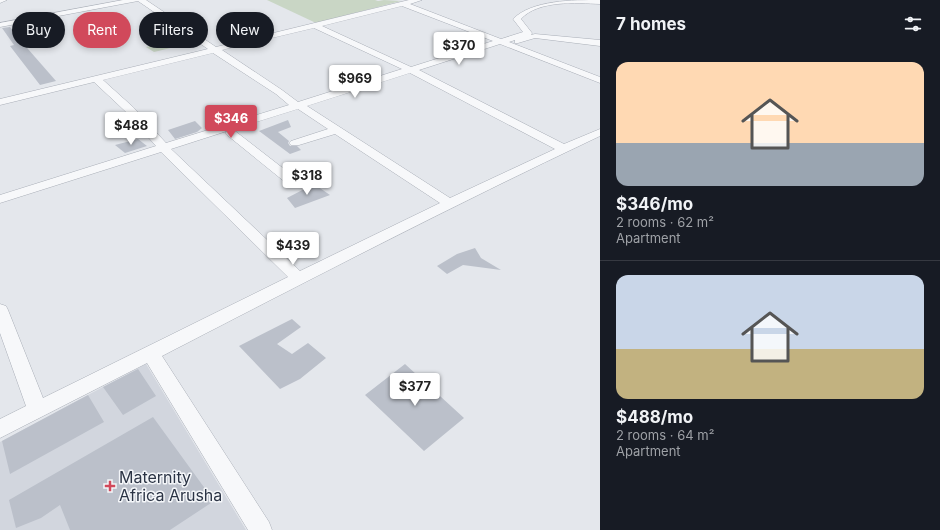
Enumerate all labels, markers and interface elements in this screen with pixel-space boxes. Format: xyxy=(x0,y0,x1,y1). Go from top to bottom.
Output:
chip: Buy xyxy=(12,12,65,48)
chip: Rent xyxy=(73,12,131,48)
chip: Filters xyxy=(139,12,208,48)
chip: New xyxy=(216,12,274,48)
icon: filters xyxy=(902,13,924,35)
text: 7 homes xyxy=(616,14,686,34)
pin: $370 xyxy=(435,32,483,66)
text: $370 xyxy=(442,37,476,53)
pin: $969 xyxy=(331,65,379,99)
text: $969 xyxy=(338,70,372,86)
icon: home xyxy=(734,88,806,160)
pin: $346 xyxy=(207,105,255,139)
text: $346 xyxy=(214,110,248,126)
pin: $488 xyxy=(107,112,155,146)
text: $488 xyxy=(114,117,148,133)
pin: $318 xyxy=(283,162,331,196)
text: $318 xyxy=(292,167,322,183)
text: $346/mo xyxy=(616,194,693,214)
text: 2 rooms · 62 m² xyxy=(616,214,714,230)
text: Apartment xyxy=(616,230,681,246)
pin: $439 xyxy=(269,232,317,266)
text: $439 xyxy=(276,237,310,253)
icon: home xyxy=(734,301,806,373)
pin: $377 xyxy=(391,373,439,407)
text: $377 xyxy=(399,378,431,394)
text: $488/mo xyxy=(616,407,693,427)
text: 2 rooms · 64 m² xyxy=(616,427,714,443)
text: Apartment xyxy=(616,443,681,459)
place label: Maternity Africa Arusha xyxy=(119,467,222,505)
marker: Maternity Africa Arusha xyxy=(104,480,116,492)

